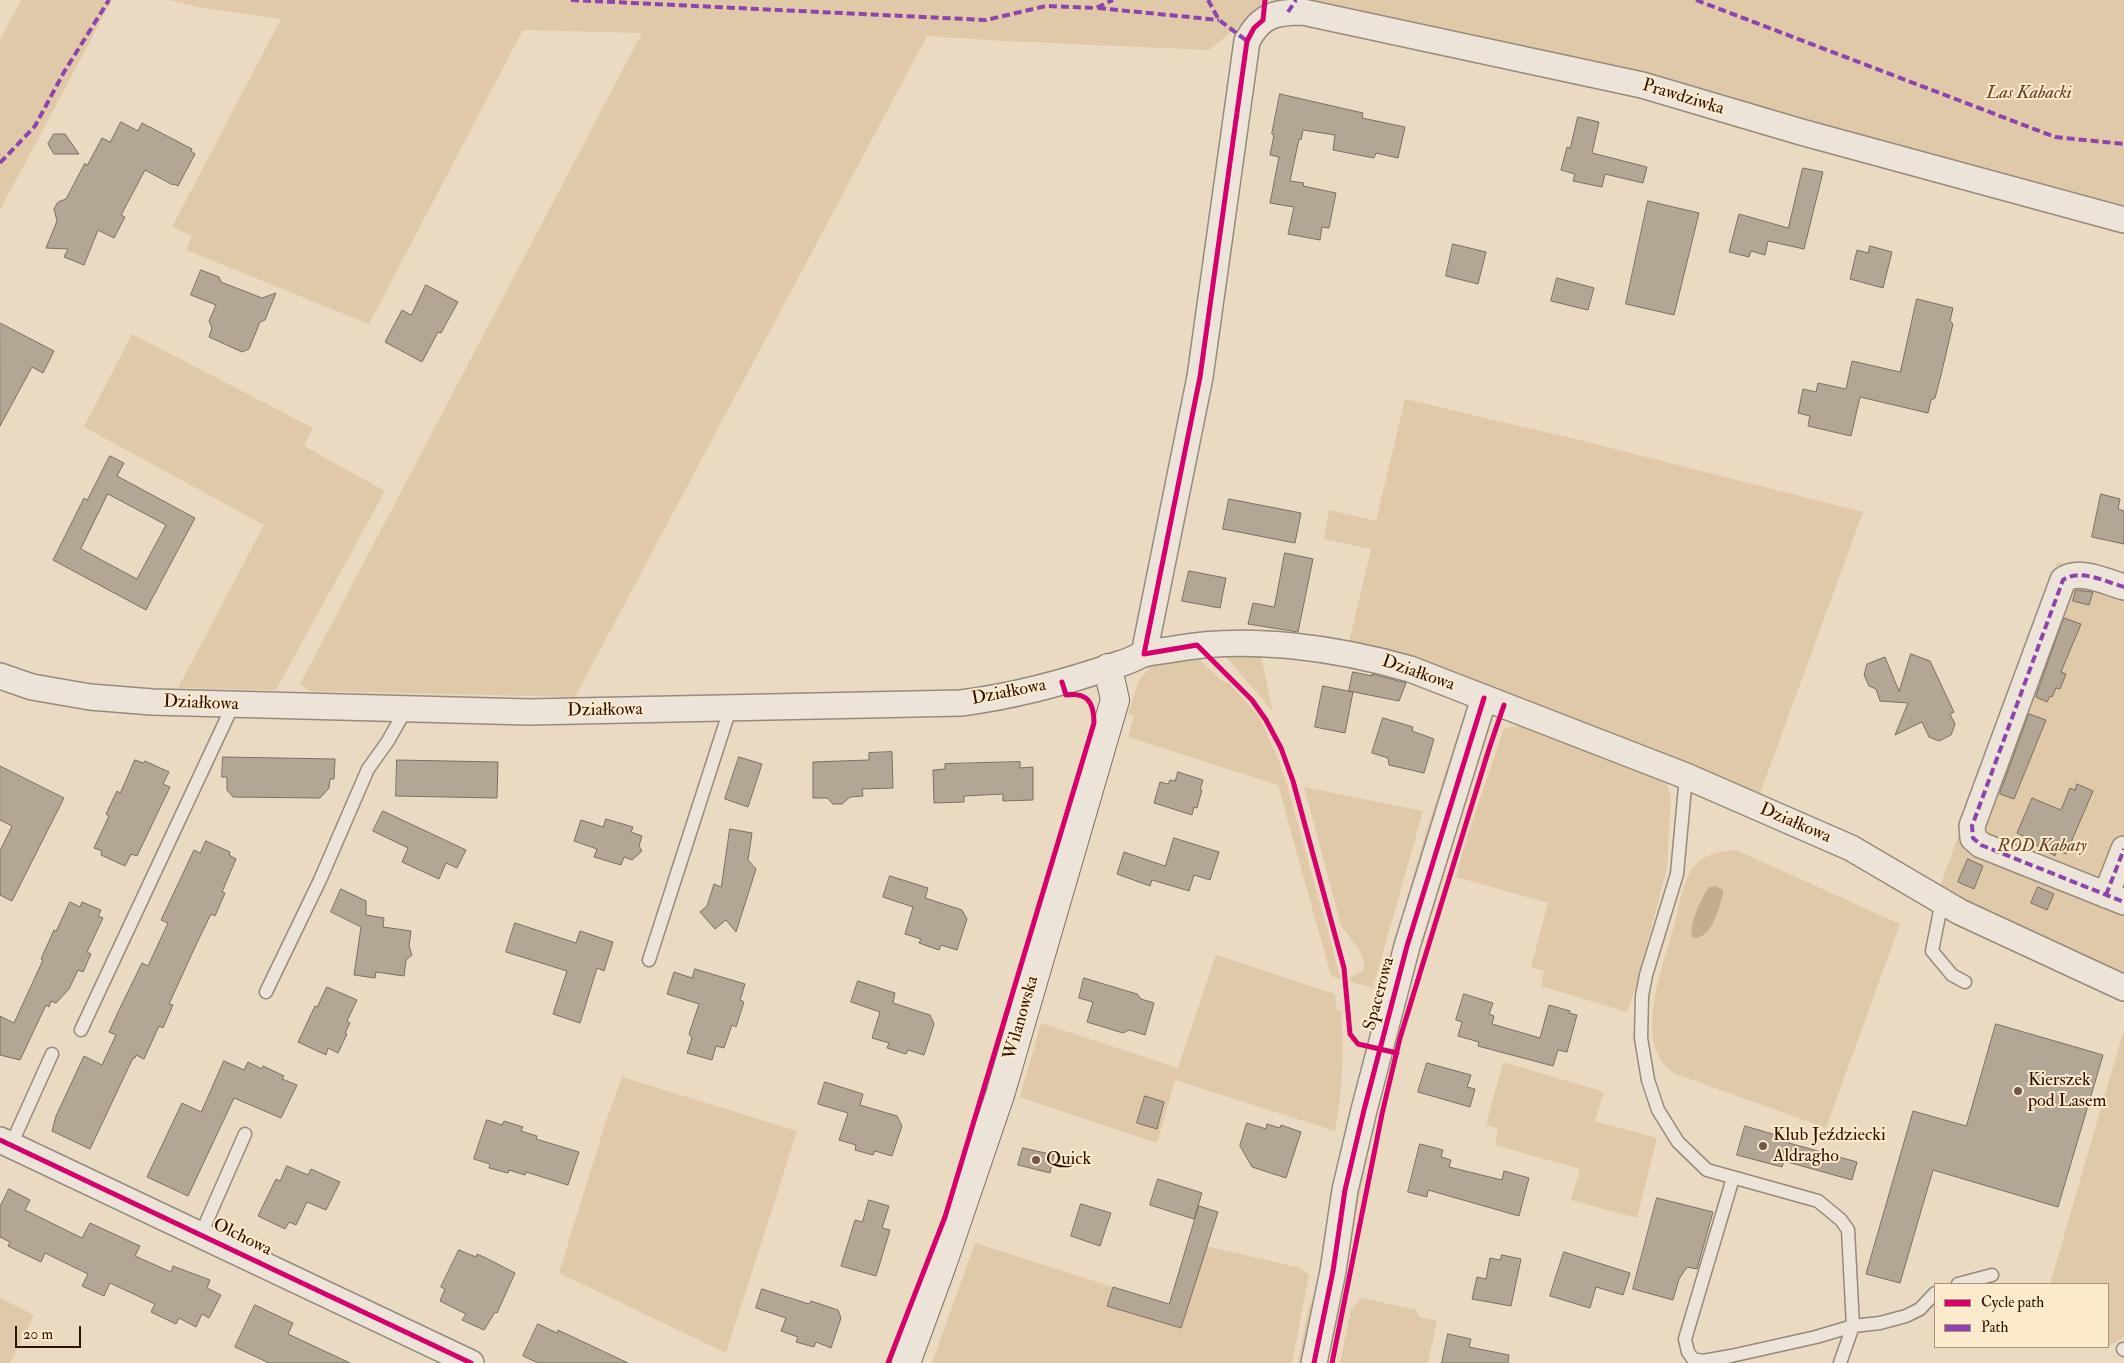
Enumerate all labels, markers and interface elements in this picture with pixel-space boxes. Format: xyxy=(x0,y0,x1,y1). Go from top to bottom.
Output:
street label: Prawdziwka xyxy=(1639,75,1727,121)
park label: Las Kabacki xyxy=(1986,83,2072,105)
street label: Działkowa xyxy=(1379,652,1457,696)
street label: Działkowa xyxy=(970,675,1048,711)
street label: Działkowa xyxy=(163,692,239,716)
street label: Działkowa xyxy=(567,700,643,722)
street label: Działkowa xyxy=(1756,799,1834,849)
park label: ROD Kabaty xyxy=(1997,836,2087,858)
street label: Spacerowa xyxy=(1360,955,1400,1033)
street label: Wilanowska xyxy=(1000,974,1044,1062)
place label: Kierszek pod Lasem xyxy=(2028,1070,2107,1112)
marker: Kierszek pod Lasem xyxy=(2012,1085,2024,1097)
place label: Klub Jeździecki Aldragho xyxy=(1773,1125,1886,1168)
marker: Klub Jeździecki Aldragho xyxy=(1757,1140,1769,1152)
place label: Quick xyxy=(1046,1149,1091,1171)
marker: Quick xyxy=(1030,1154,1042,1166)
street label: Olchowa xyxy=(209,1215,275,1261)
legend xyxy=(1934,1283,2109,1348)
text: Cycle path xyxy=(1981,1293,2044,1312)
scale bar xyxy=(18,1316,84,1348)
text: Path xyxy=(1981,1318,2008,1337)
text: 20 m xyxy=(23,1325,53,1344)

